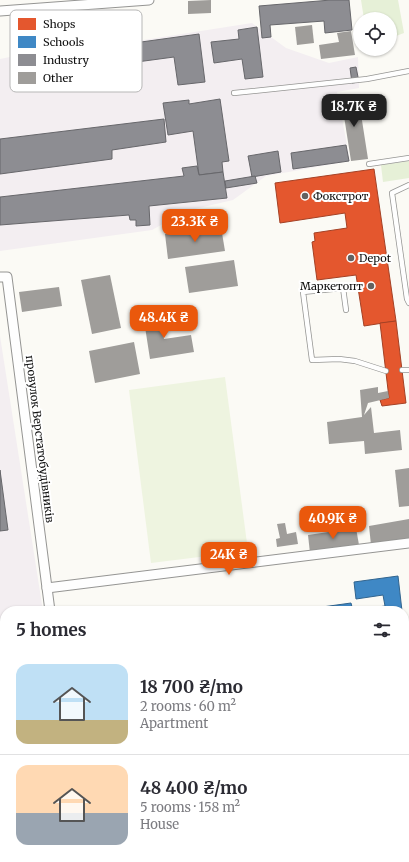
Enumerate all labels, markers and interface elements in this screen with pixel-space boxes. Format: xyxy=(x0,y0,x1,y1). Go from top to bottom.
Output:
legend xyxy=(10,10,142,92)
map controls xyxy=(353,12,397,56)
button: locate xyxy=(353,12,397,56)
text: Shops xyxy=(43,17,75,31)
text: Schools xyxy=(43,35,84,49)
text: Industry xyxy=(43,53,90,67)
text: Other xyxy=(43,71,73,85)
pin: 18.7K ₴ xyxy=(317,94,391,128)
text: 18.7K ₴ xyxy=(331,98,377,115)
place label: Фокстрот xyxy=(313,189,369,203)
marker: Фокстрот xyxy=(300,191,310,201)
pin: 23.3K ₴ xyxy=(158,209,232,243)
text: 23.3K ₴ xyxy=(171,213,219,230)
place label: Depot xyxy=(359,251,392,265)
marker: Depot xyxy=(346,253,356,263)
place label: Маркетопт xyxy=(300,279,363,293)
marker: Маркетопт xyxy=(366,281,376,291)
pin: 48.4K ₴ xyxy=(127,305,201,339)
text: 48.4K ₴ xyxy=(139,309,189,326)
street label: провулок Верстатобудівників xyxy=(23,354,57,524)
pin: 40.9K ₴ xyxy=(296,506,370,540)
text: 40.9K ₴ xyxy=(308,510,358,527)
pin: 24K ₴ xyxy=(201,542,257,576)
text: 24K ₴ xyxy=(210,546,248,563)
text: 5 homes xyxy=(16,619,87,641)
icon: filters xyxy=(371,619,393,641)
text: 18 700 ₴/mo xyxy=(140,676,243,698)
icon: home xyxy=(48,680,96,728)
text: 2 rooms · 60 m² xyxy=(140,698,236,715)
text: Apartment xyxy=(140,715,208,732)
text: 48 400 ₴/mo xyxy=(140,777,247,799)
icon: home xyxy=(48,781,96,829)
text: 5 rooms · 158 m² xyxy=(140,799,240,816)
text: House xyxy=(140,816,179,833)

